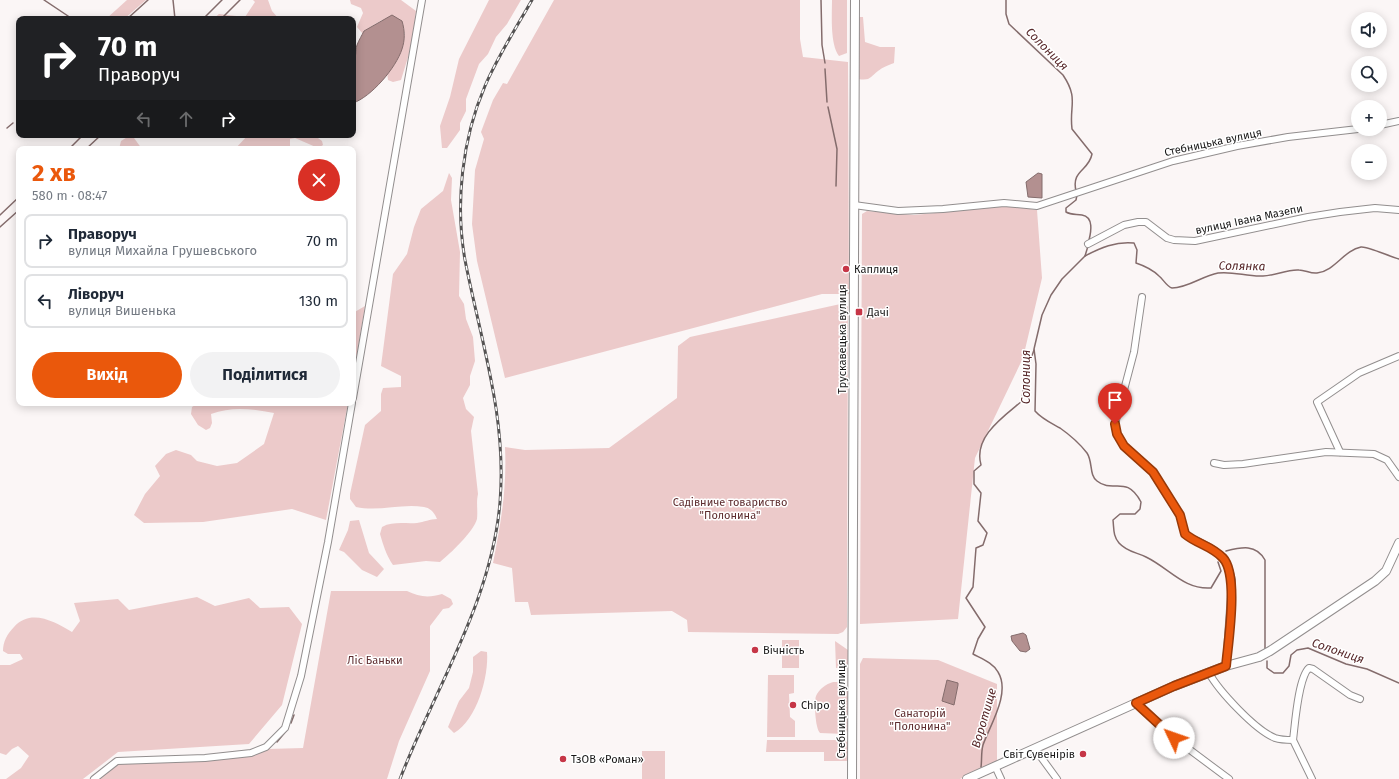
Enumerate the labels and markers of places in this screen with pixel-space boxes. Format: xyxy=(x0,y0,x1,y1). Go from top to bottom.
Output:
place label: Каплиця xyxy=(854,263,898,276)
marker: Каплиця xyxy=(841,264,851,274)
place label: Дачі xyxy=(866,306,889,319)
marker: Дачі xyxy=(854,307,864,317)
pin xyxy=(1098,383,1132,424)
place label: Вічність xyxy=(763,644,805,657)
marker: Вічність xyxy=(750,645,760,655)
place label: Chipo xyxy=(801,699,830,712)
marker: Chipo xyxy=(788,700,798,710)
place label: Світ Сувенірів xyxy=(1003,748,1075,761)
marker: Світ Сувенірів xyxy=(1078,749,1088,759)
place label: ТзОВ «Роман» xyxy=(571,753,644,766)
marker: ТзОВ «Роман» xyxy=(558,754,568,764)

